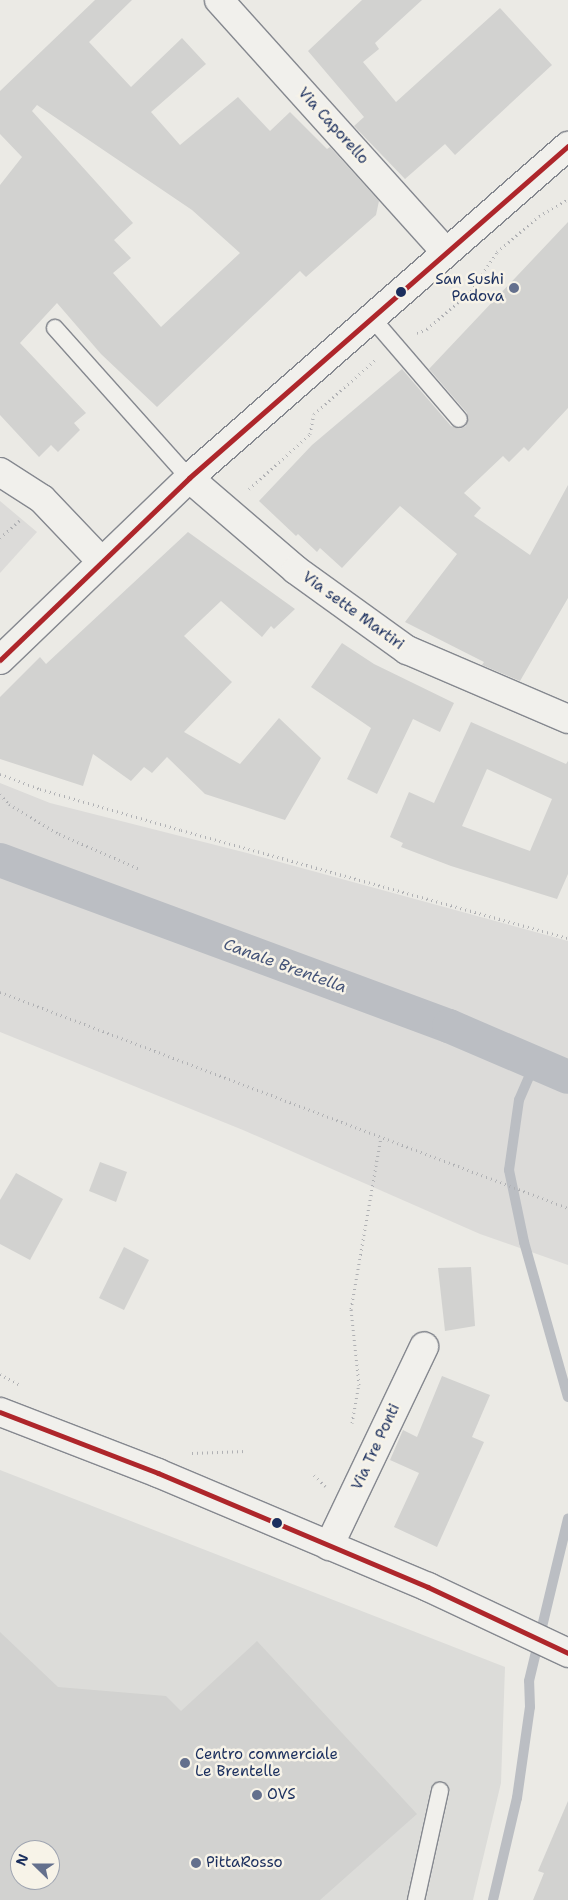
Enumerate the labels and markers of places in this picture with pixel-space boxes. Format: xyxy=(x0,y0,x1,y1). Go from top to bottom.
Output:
place label: San Sushi Padova xyxy=(435,270,504,305)
marker: San Sushi Padova xyxy=(508,282,520,294)
unlabelled marker xyxy=(396,287,406,297)
unlabelled marker xyxy=(272,1518,282,1528)
place label: Centro commerciale Le Brentelle xyxy=(195,1745,338,1780)
marker: Centro commerciale Le Brentelle xyxy=(179,1757,191,1769)
place label: OVS xyxy=(267,1786,295,1804)
marker: OVS xyxy=(251,1789,263,1801)
place label: PittaRosso xyxy=(206,1854,283,1872)
marker: PittaRosso xyxy=(190,1857,202,1869)

